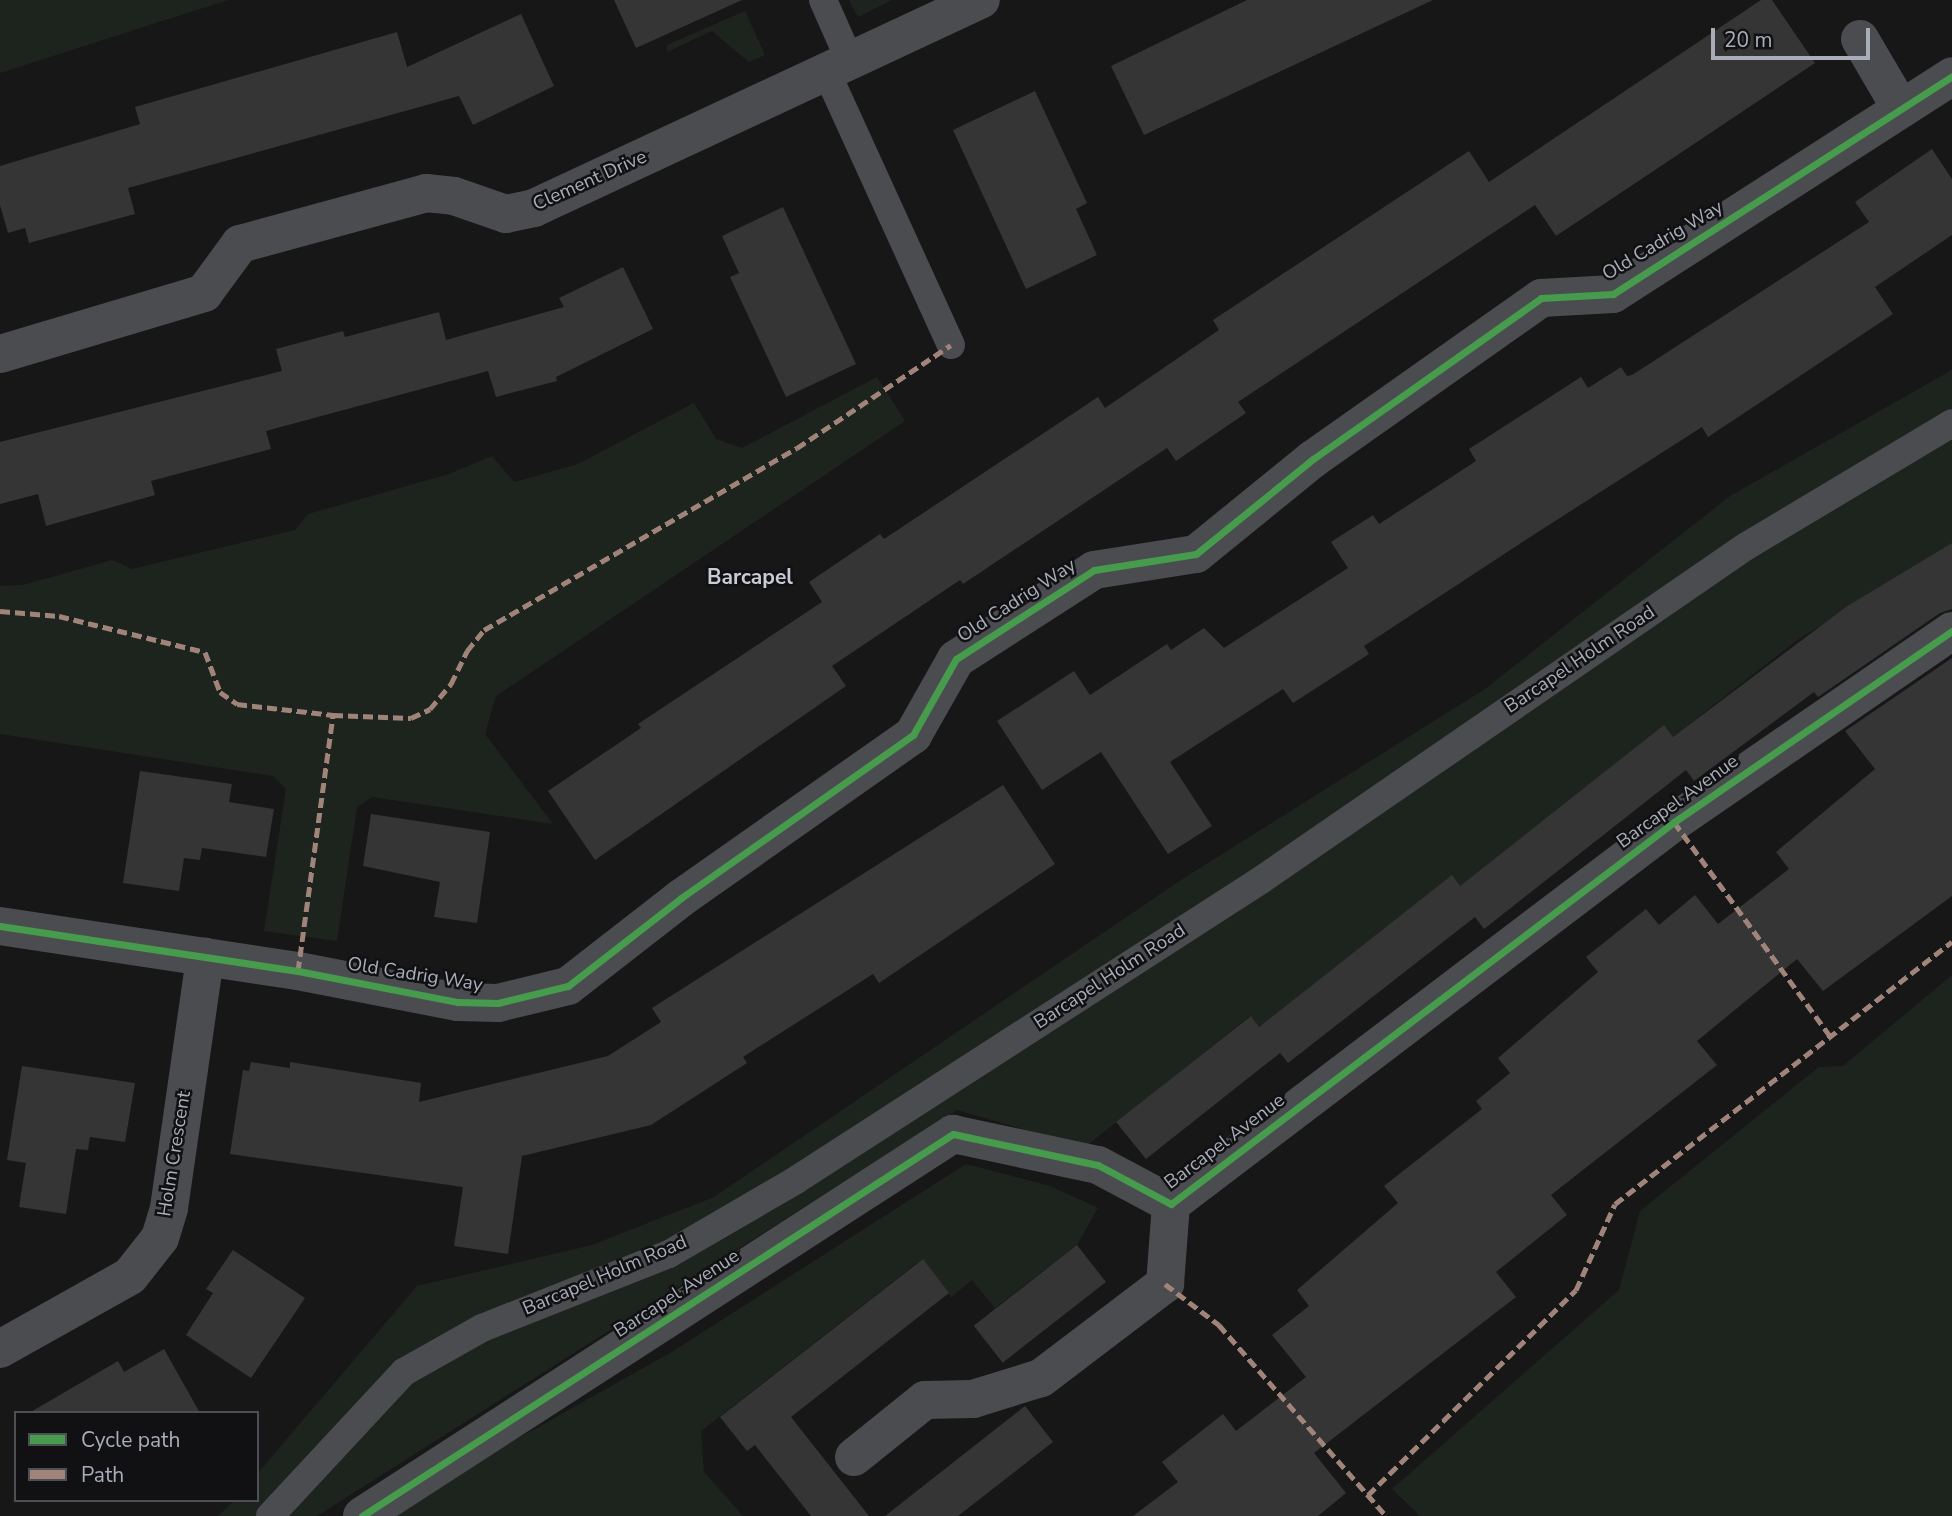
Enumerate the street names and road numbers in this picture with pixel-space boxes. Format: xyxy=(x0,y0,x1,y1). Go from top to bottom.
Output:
street label: Clement Drive xyxy=(530,146,650,216)
street label: Old Cadrig Way xyxy=(1599,196,1727,286)
street label: Old Cadrig Way xyxy=(954,554,1080,648)
street label: Barcapel Holm Road xyxy=(1501,601,1659,719)
street label: Barcapel Avenue xyxy=(1613,750,1743,854)
street label: Barcapel Holm Road xyxy=(1030,919,1190,1035)
street label: Old Cadrig Way xyxy=(346,953,484,997)
street label: Barcapel Avenue xyxy=(1160,1089,1290,1195)
street label: Holm Crescent xyxy=(154,1090,196,1218)
street label: Barcapel Holm Road xyxy=(520,1231,690,1321)
street label: Barcapel Avenue xyxy=(610,1245,744,1343)

